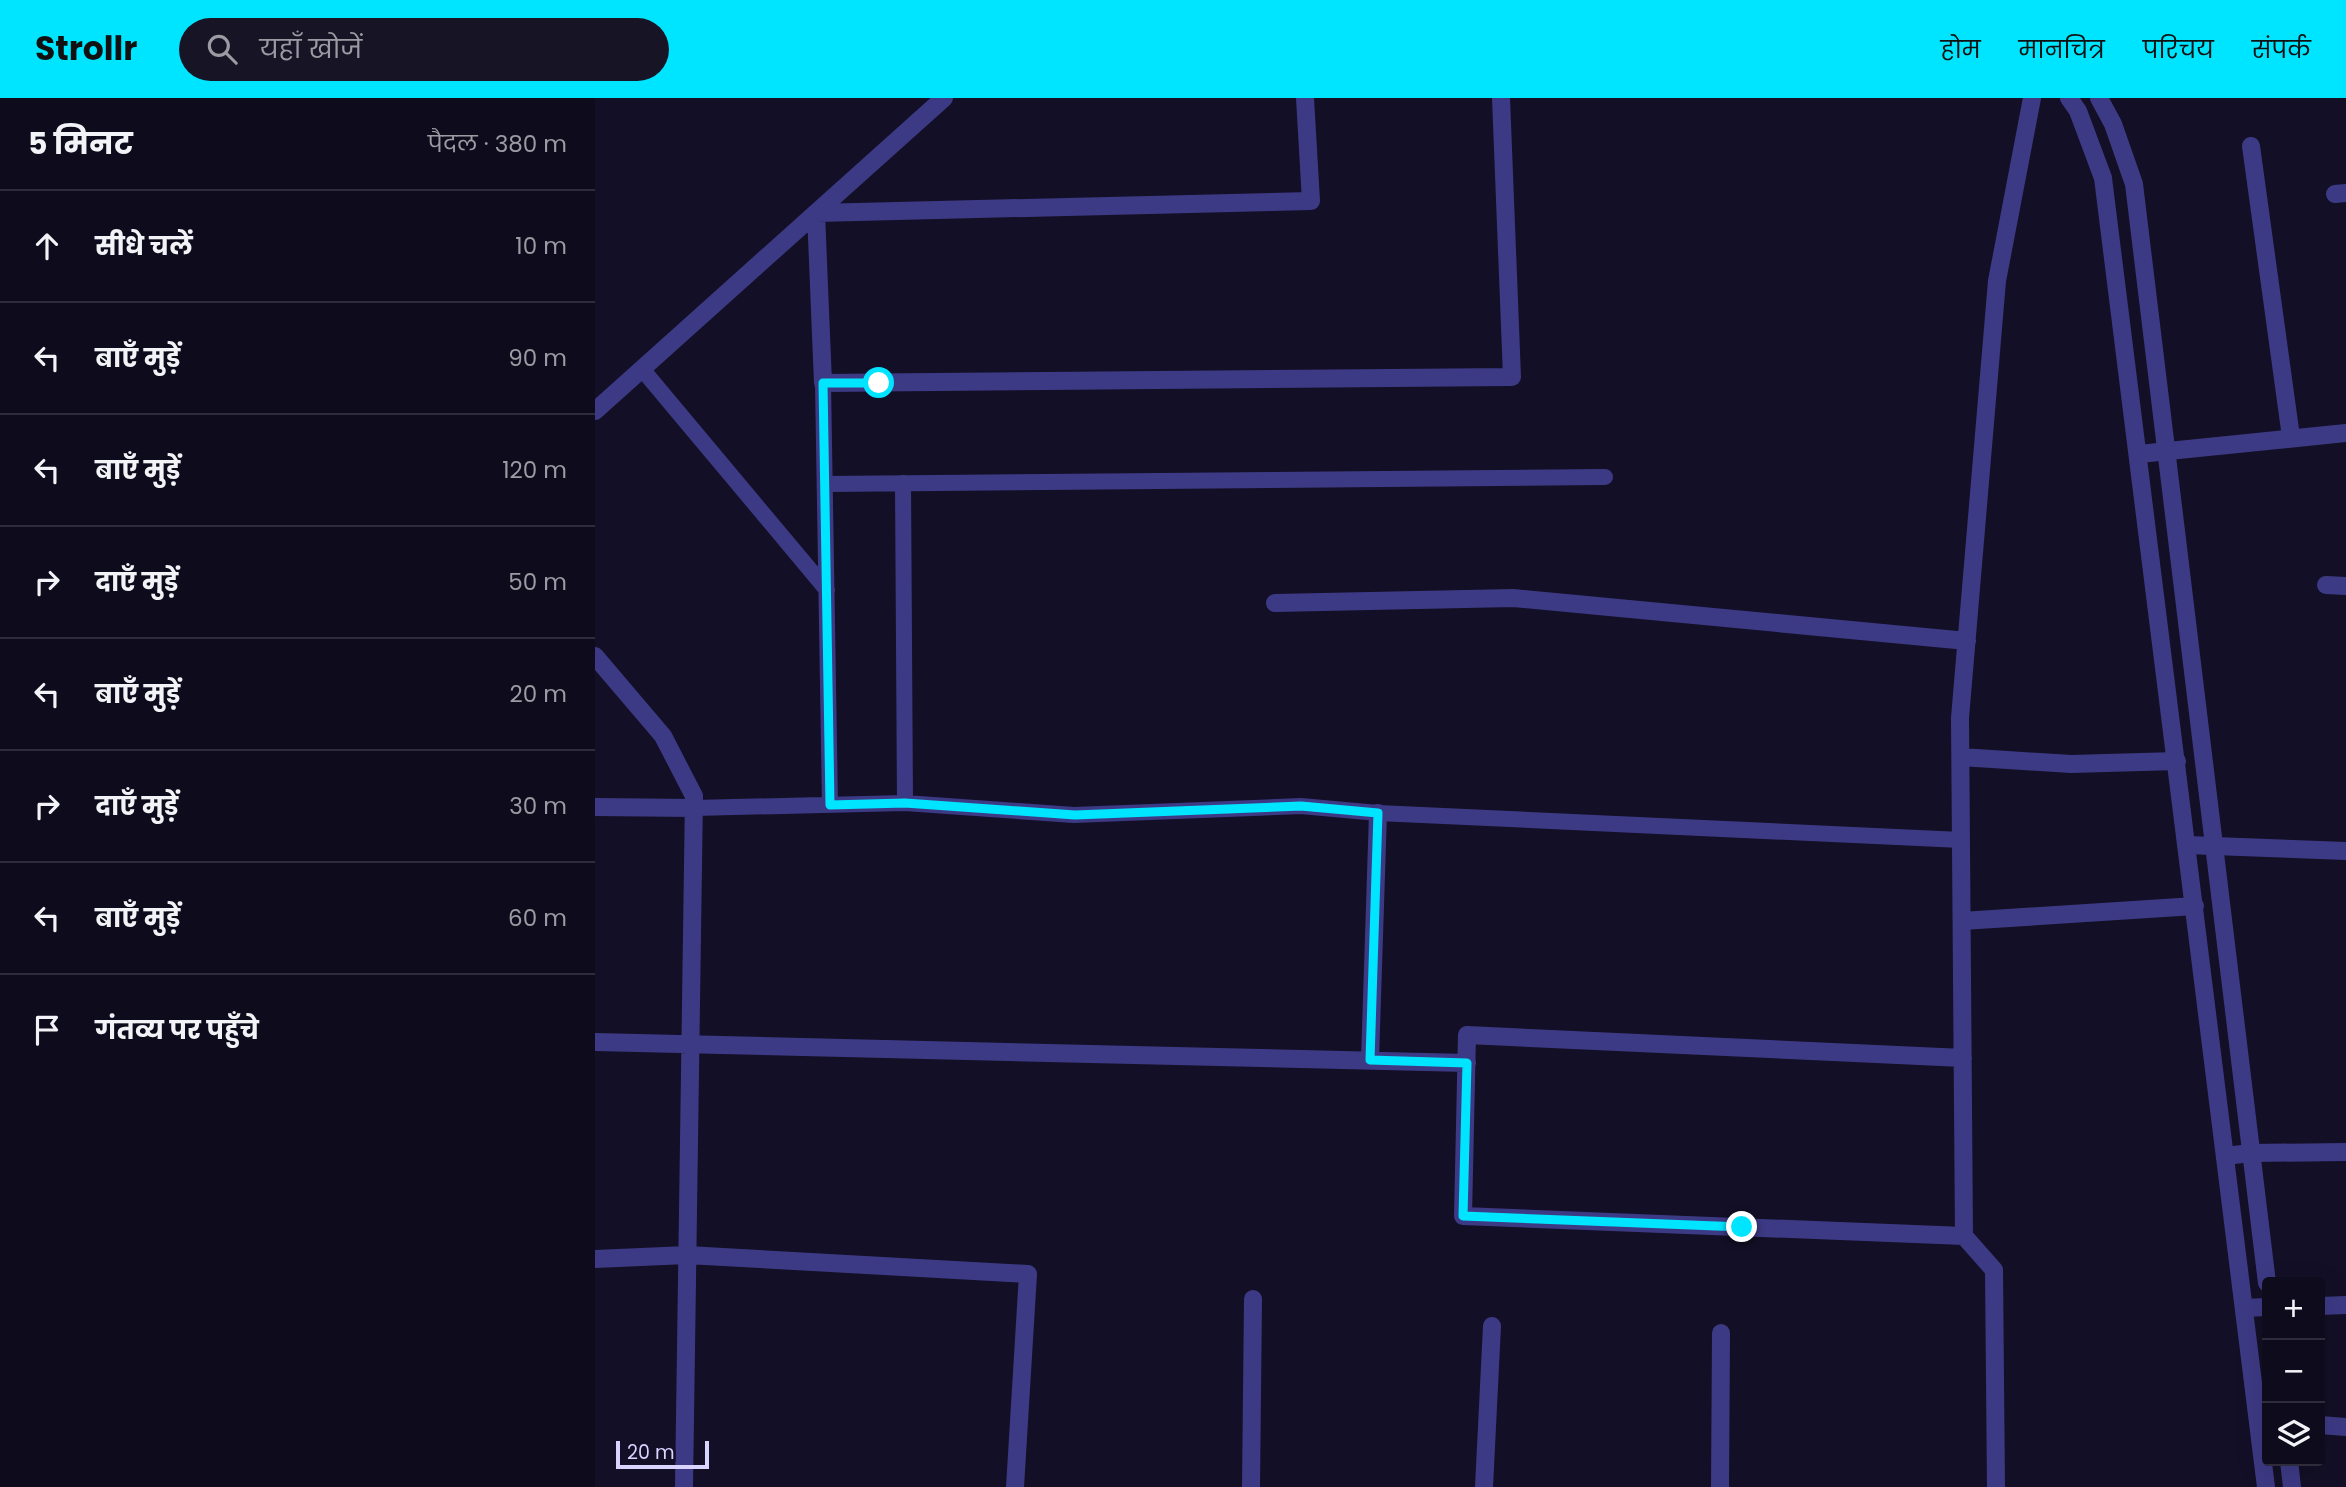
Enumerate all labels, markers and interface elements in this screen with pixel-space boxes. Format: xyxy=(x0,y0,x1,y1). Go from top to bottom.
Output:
search box xyxy=(179,18,669,81)
text: Strollr xyxy=(35,25,137,72)
icon: search xyxy=(203,30,241,68)
text: यहाँ खोजें xyxy=(259,31,362,67)
text: होम xyxy=(1941,33,1981,66)
text: मानचित्र xyxy=(2019,33,2105,66)
text: परिचय xyxy=(2143,33,2214,66)
text: संपर्क xyxy=(2252,33,2311,66)
text: 5 मिनट xyxy=(28,122,133,165)
text: पैदल · 380 m xyxy=(428,128,567,160)
icon: ahead xyxy=(28,227,66,265)
text: सीधे चलें xyxy=(95,228,193,264)
text: 10 m xyxy=(515,230,567,262)
icon: left xyxy=(28,339,66,377)
text: बाएँ मुड़ें xyxy=(95,340,180,376)
text: 90 m xyxy=(508,342,567,374)
route start xyxy=(863,367,894,398)
icon: left xyxy=(28,451,66,489)
text: बाएँ मुड़ें xyxy=(95,452,180,488)
text: 120 m xyxy=(502,454,567,486)
icon: right xyxy=(28,563,66,601)
text: दाएँ मुड़ें xyxy=(95,564,178,600)
text: 50 m xyxy=(508,566,567,598)
icon: left xyxy=(28,675,66,713)
text: बाएँ मुड़ें xyxy=(95,676,180,712)
text: 20 m xyxy=(509,678,567,710)
icon: right xyxy=(28,787,66,825)
text: दाएँ मुड़ें xyxy=(95,788,178,824)
text: 30 m xyxy=(509,790,567,822)
icon: left xyxy=(28,899,66,937)
text: बाएँ मुड़ें xyxy=(95,900,180,936)
text: 60 m xyxy=(508,902,567,934)
icon: arrive xyxy=(28,1011,66,1049)
text: गंतव्य पर पहुँचे xyxy=(95,1012,259,1048)
route end xyxy=(1726,1211,1757,1242)
map controls xyxy=(2262,1277,2325,1466)
button: + xyxy=(2262,1277,2325,1340)
button: − xyxy=(2262,1340,2325,1403)
button: layers xyxy=(2262,1403,2325,1466)
scale bar xyxy=(616,1438,709,1470)
text: 20 m xyxy=(627,1439,675,1466)

